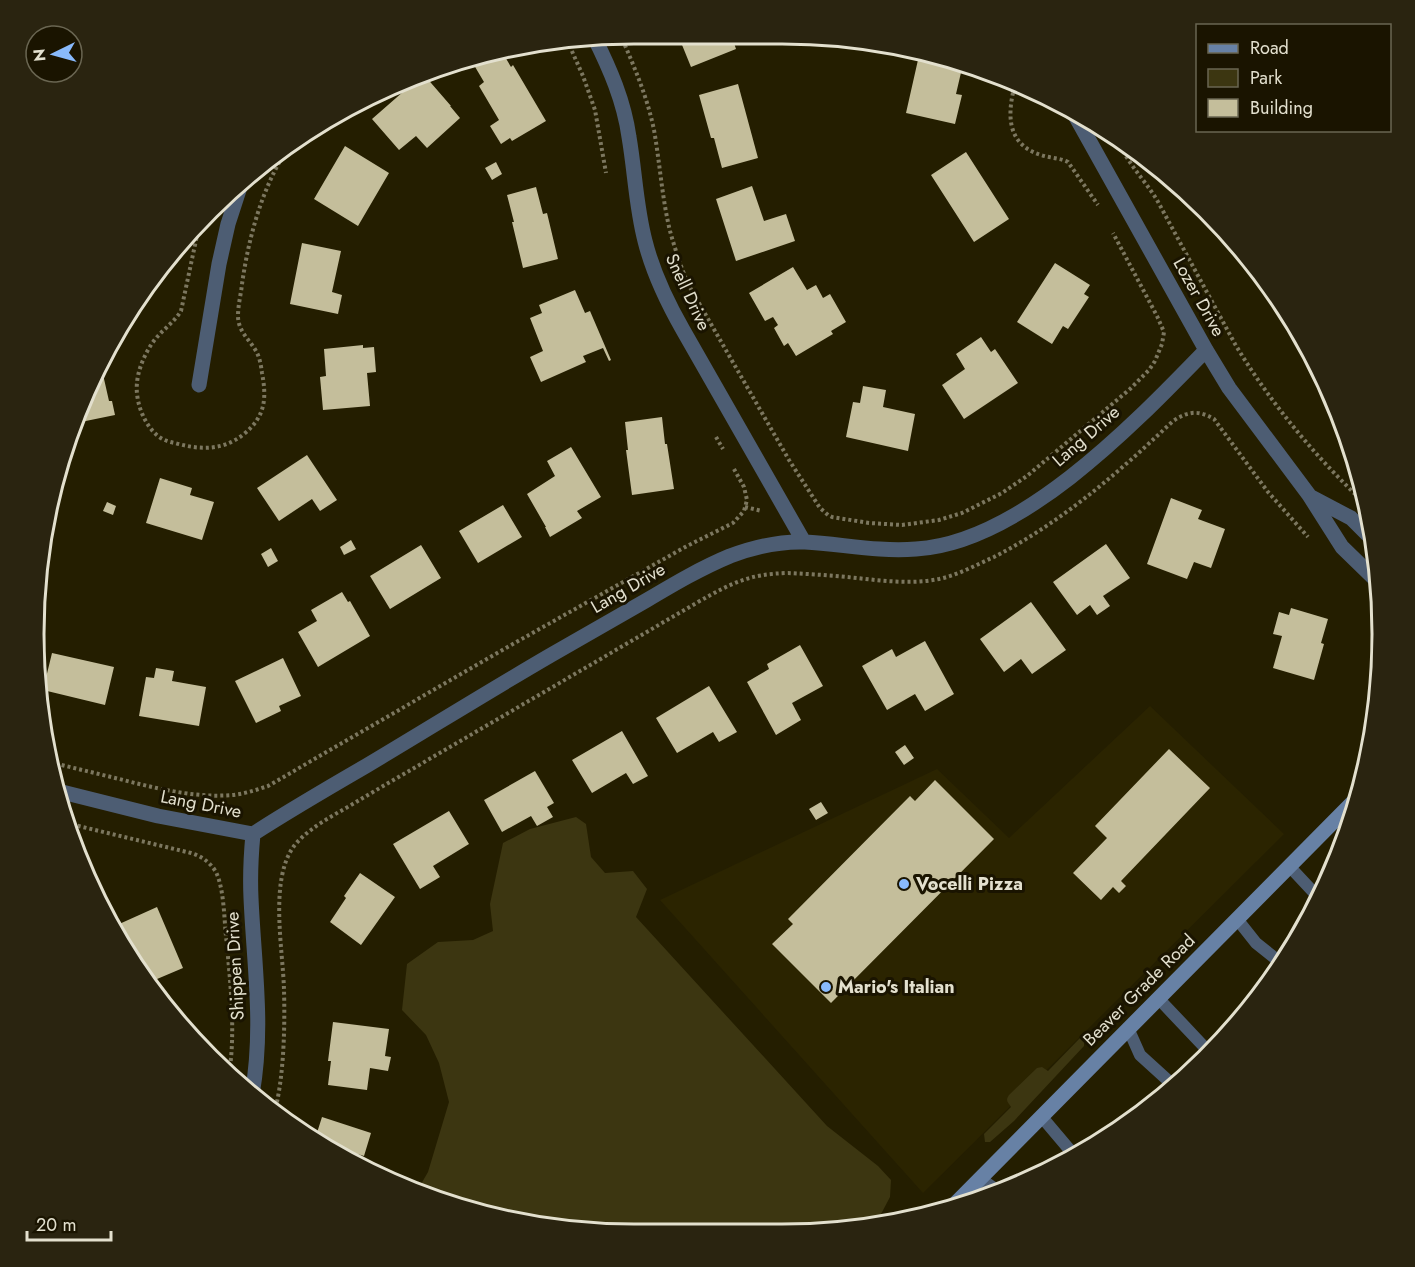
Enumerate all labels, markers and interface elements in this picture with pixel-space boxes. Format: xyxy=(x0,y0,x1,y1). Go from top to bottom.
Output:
north arrow xyxy=(24,24,84,84)
legend xyxy=(1196,24,1391,132)
text: Road xyxy=(1250,35,1289,61)
text: N xyxy=(28,48,52,63)
text: Park xyxy=(1250,65,1282,91)
text: Building xyxy=(1250,95,1313,121)
street label: Snell Drive xyxy=(659,249,717,335)
street label: Lozer Drive xyxy=(1167,253,1231,341)
street label: Lang Drive xyxy=(1047,399,1125,473)
street label: Lang Drive xyxy=(586,556,670,620)
street label: Lang Drive xyxy=(158,783,244,825)
place label: Vocelli Pizza xyxy=(915,871,1023,897)
marker: Vocelli Pizza xyxy=(897,877,911,891)
street label: Shippen Drive xyxy=(219,911,251,1021)
street label: Beaver Grade Road xyxy=(1077,928,1201,1052)
place label: Mario's Italian xyxy=(838,974,955,1000)
marker: Mario's Italian xyxy=(819,980,833,994)
scale bar xyxy=(27,1204,111,1242)
text: 20 m xyxy=(36,1212,76,1238)

